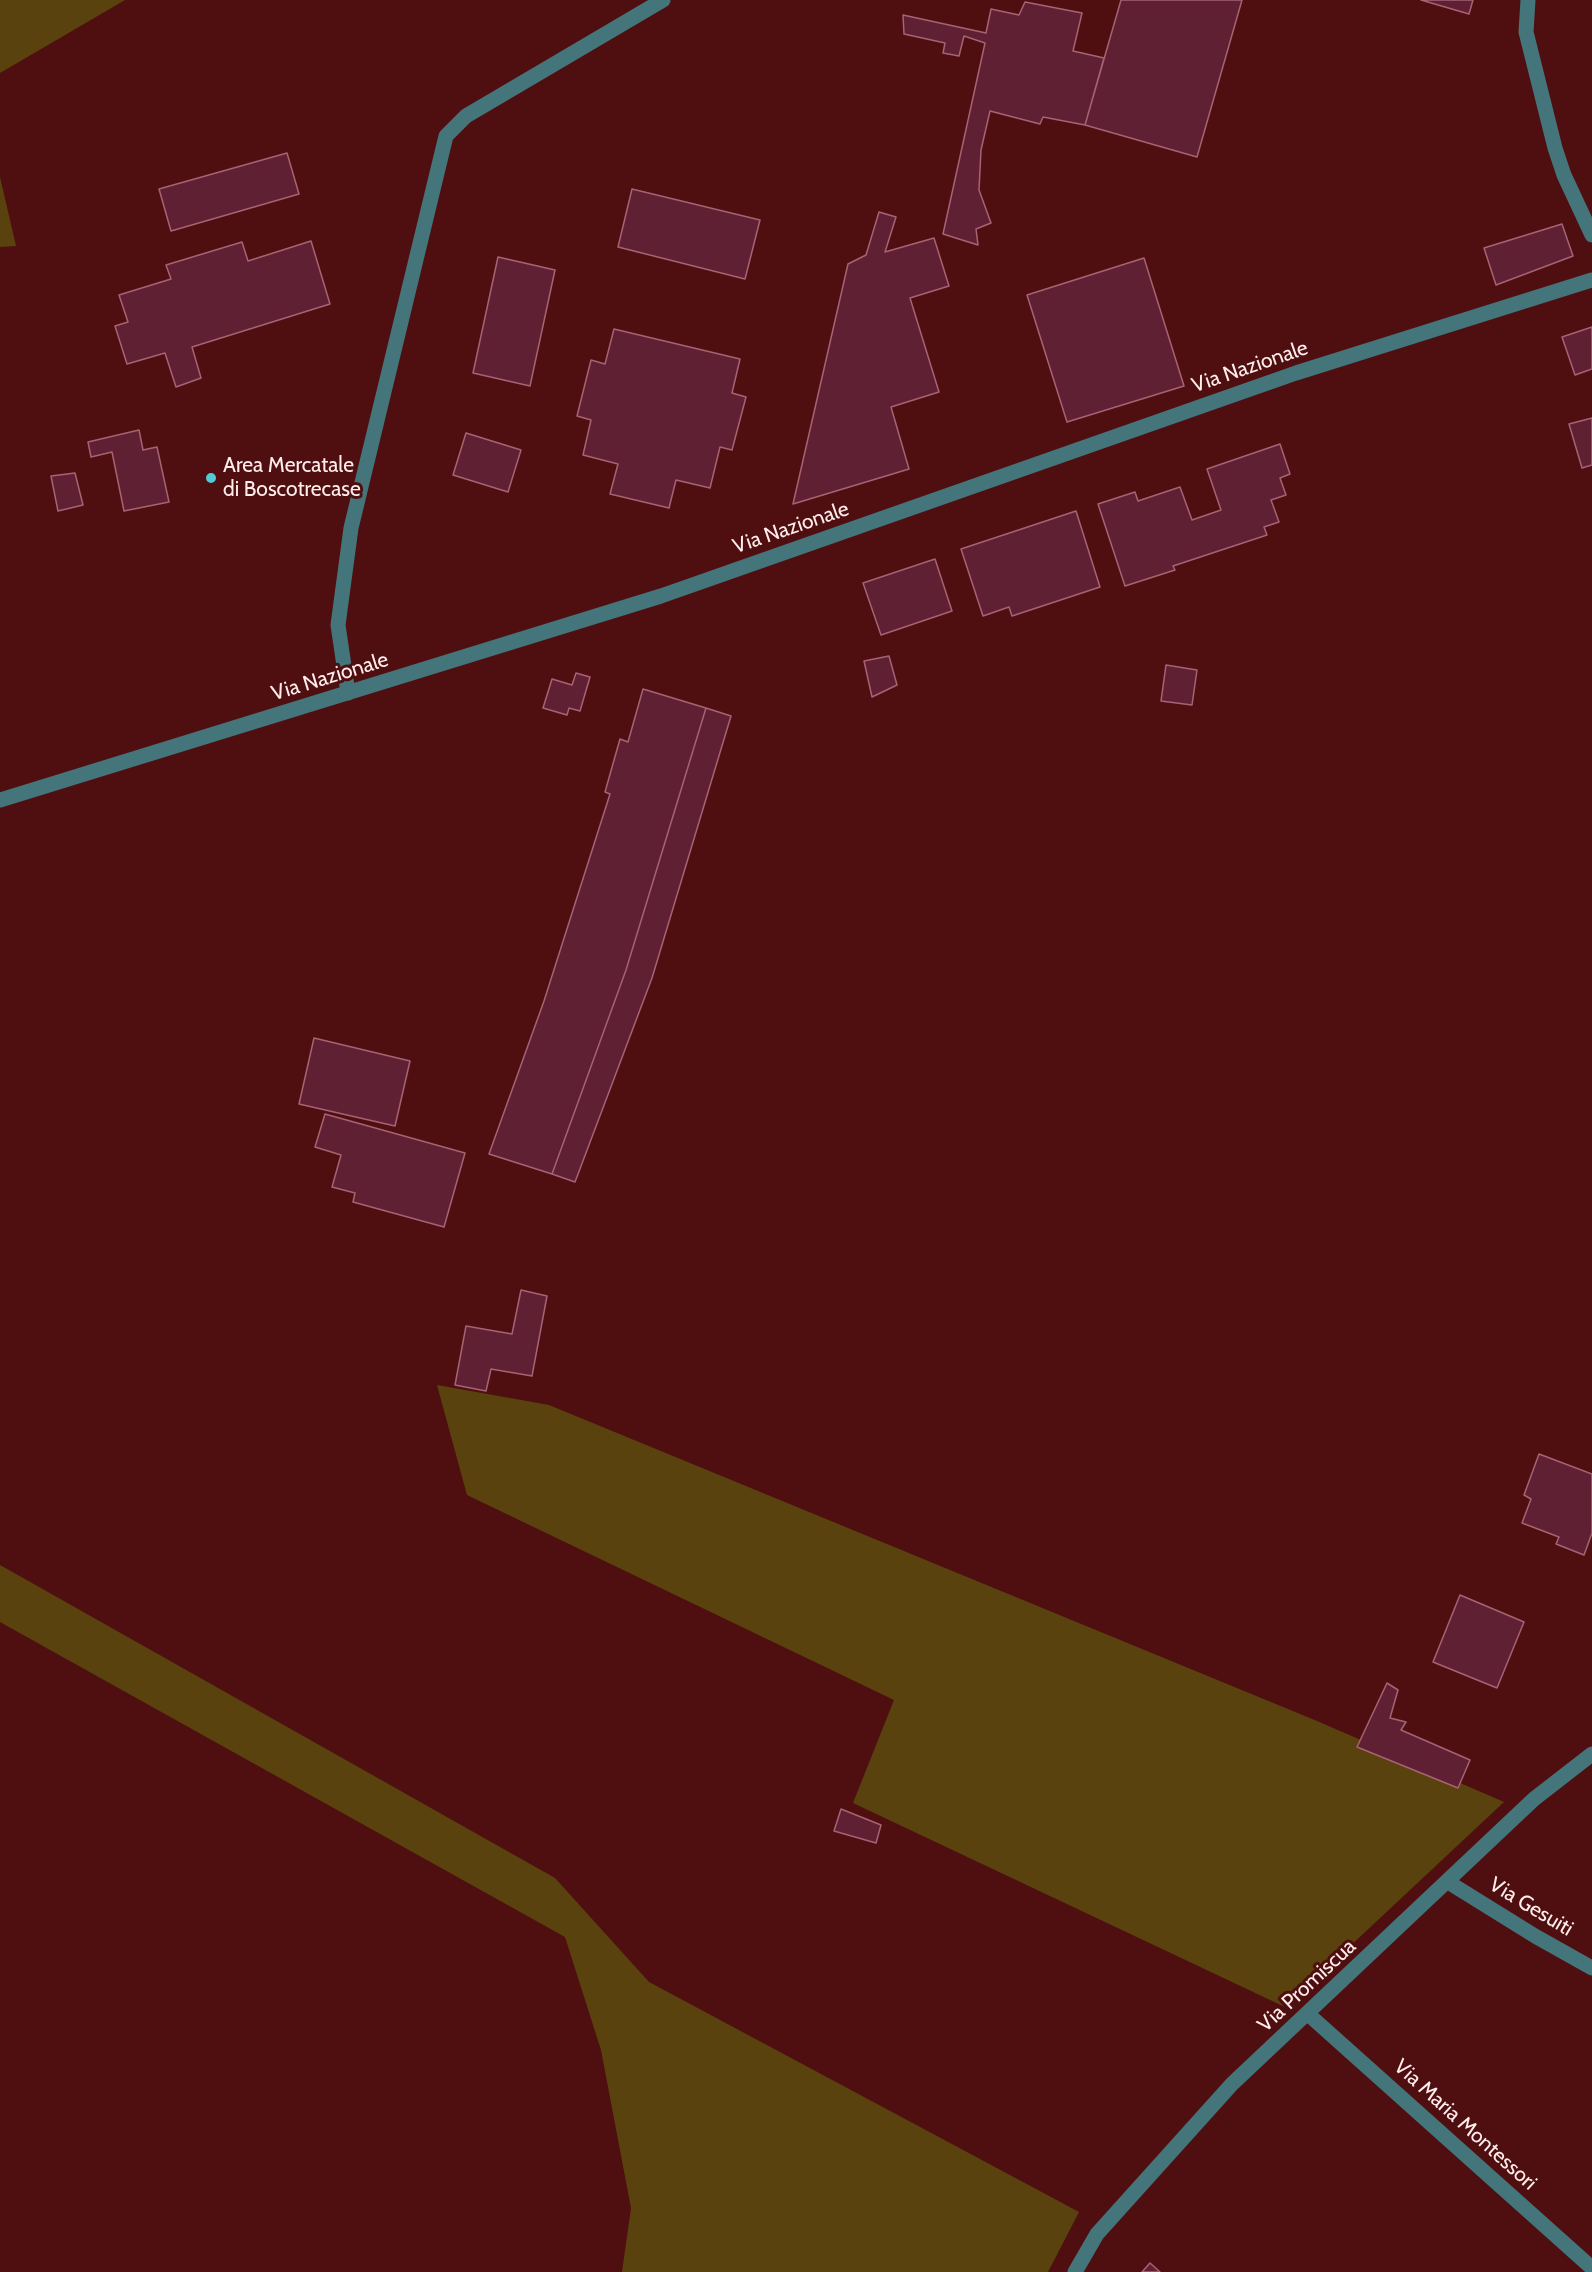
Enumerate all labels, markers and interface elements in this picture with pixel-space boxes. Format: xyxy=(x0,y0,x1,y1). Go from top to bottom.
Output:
street label: Via Nazionale xyxy=(1189,335,1311,399)
place label: Area Mercatale di Boscotrecase xyxy=(223,453,361,503)
marker: Area Mercatale di Boscotrecase xyxy=(204,471,218,485)
street label: Via Nazionale xyxy=(730,496,852,560)
street label: Via Nazionale xyxy=(268,647,392,707)
street label: Via Gesuiti xyxy=(1484,1872,1578,1942)
street label: Via Promiscua xyxy=(1253,1934,1361,2038)
street label: Via Maria Montessori xyxy=(1388,2054,1542,2196)

